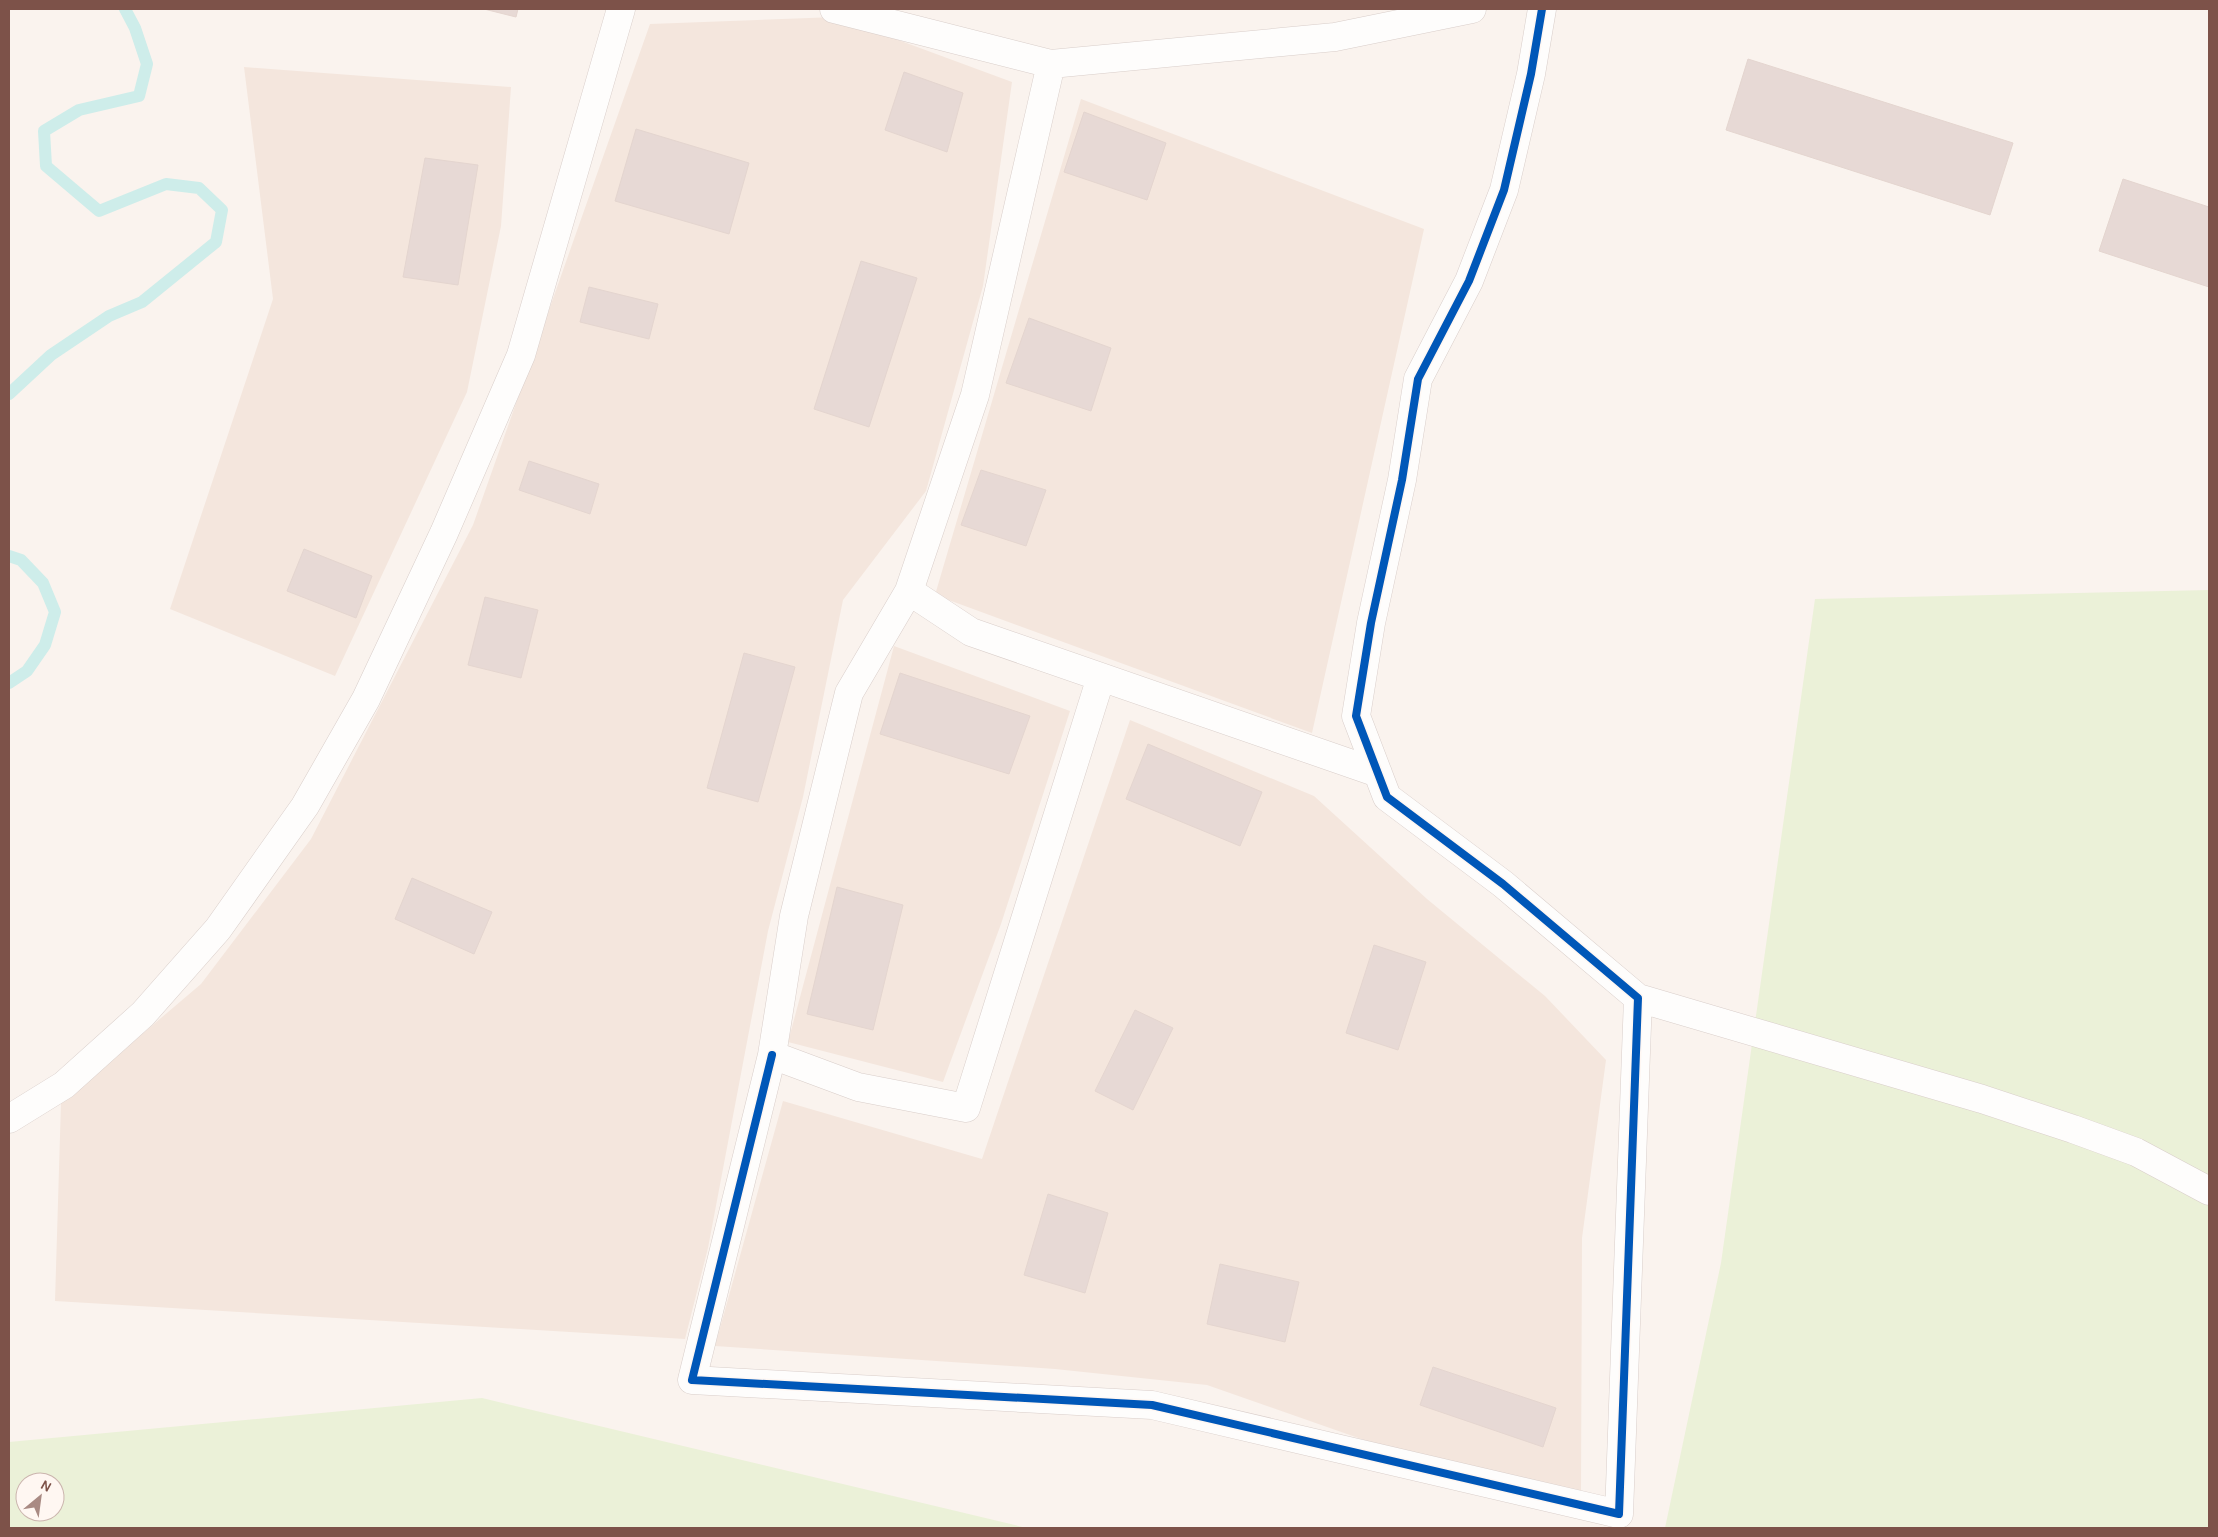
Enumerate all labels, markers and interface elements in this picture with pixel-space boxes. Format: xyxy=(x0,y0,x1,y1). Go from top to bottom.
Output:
north arrow xyxy=(15,1472,65,1522)
text: N xyxy=(38,1476,55,1496)

